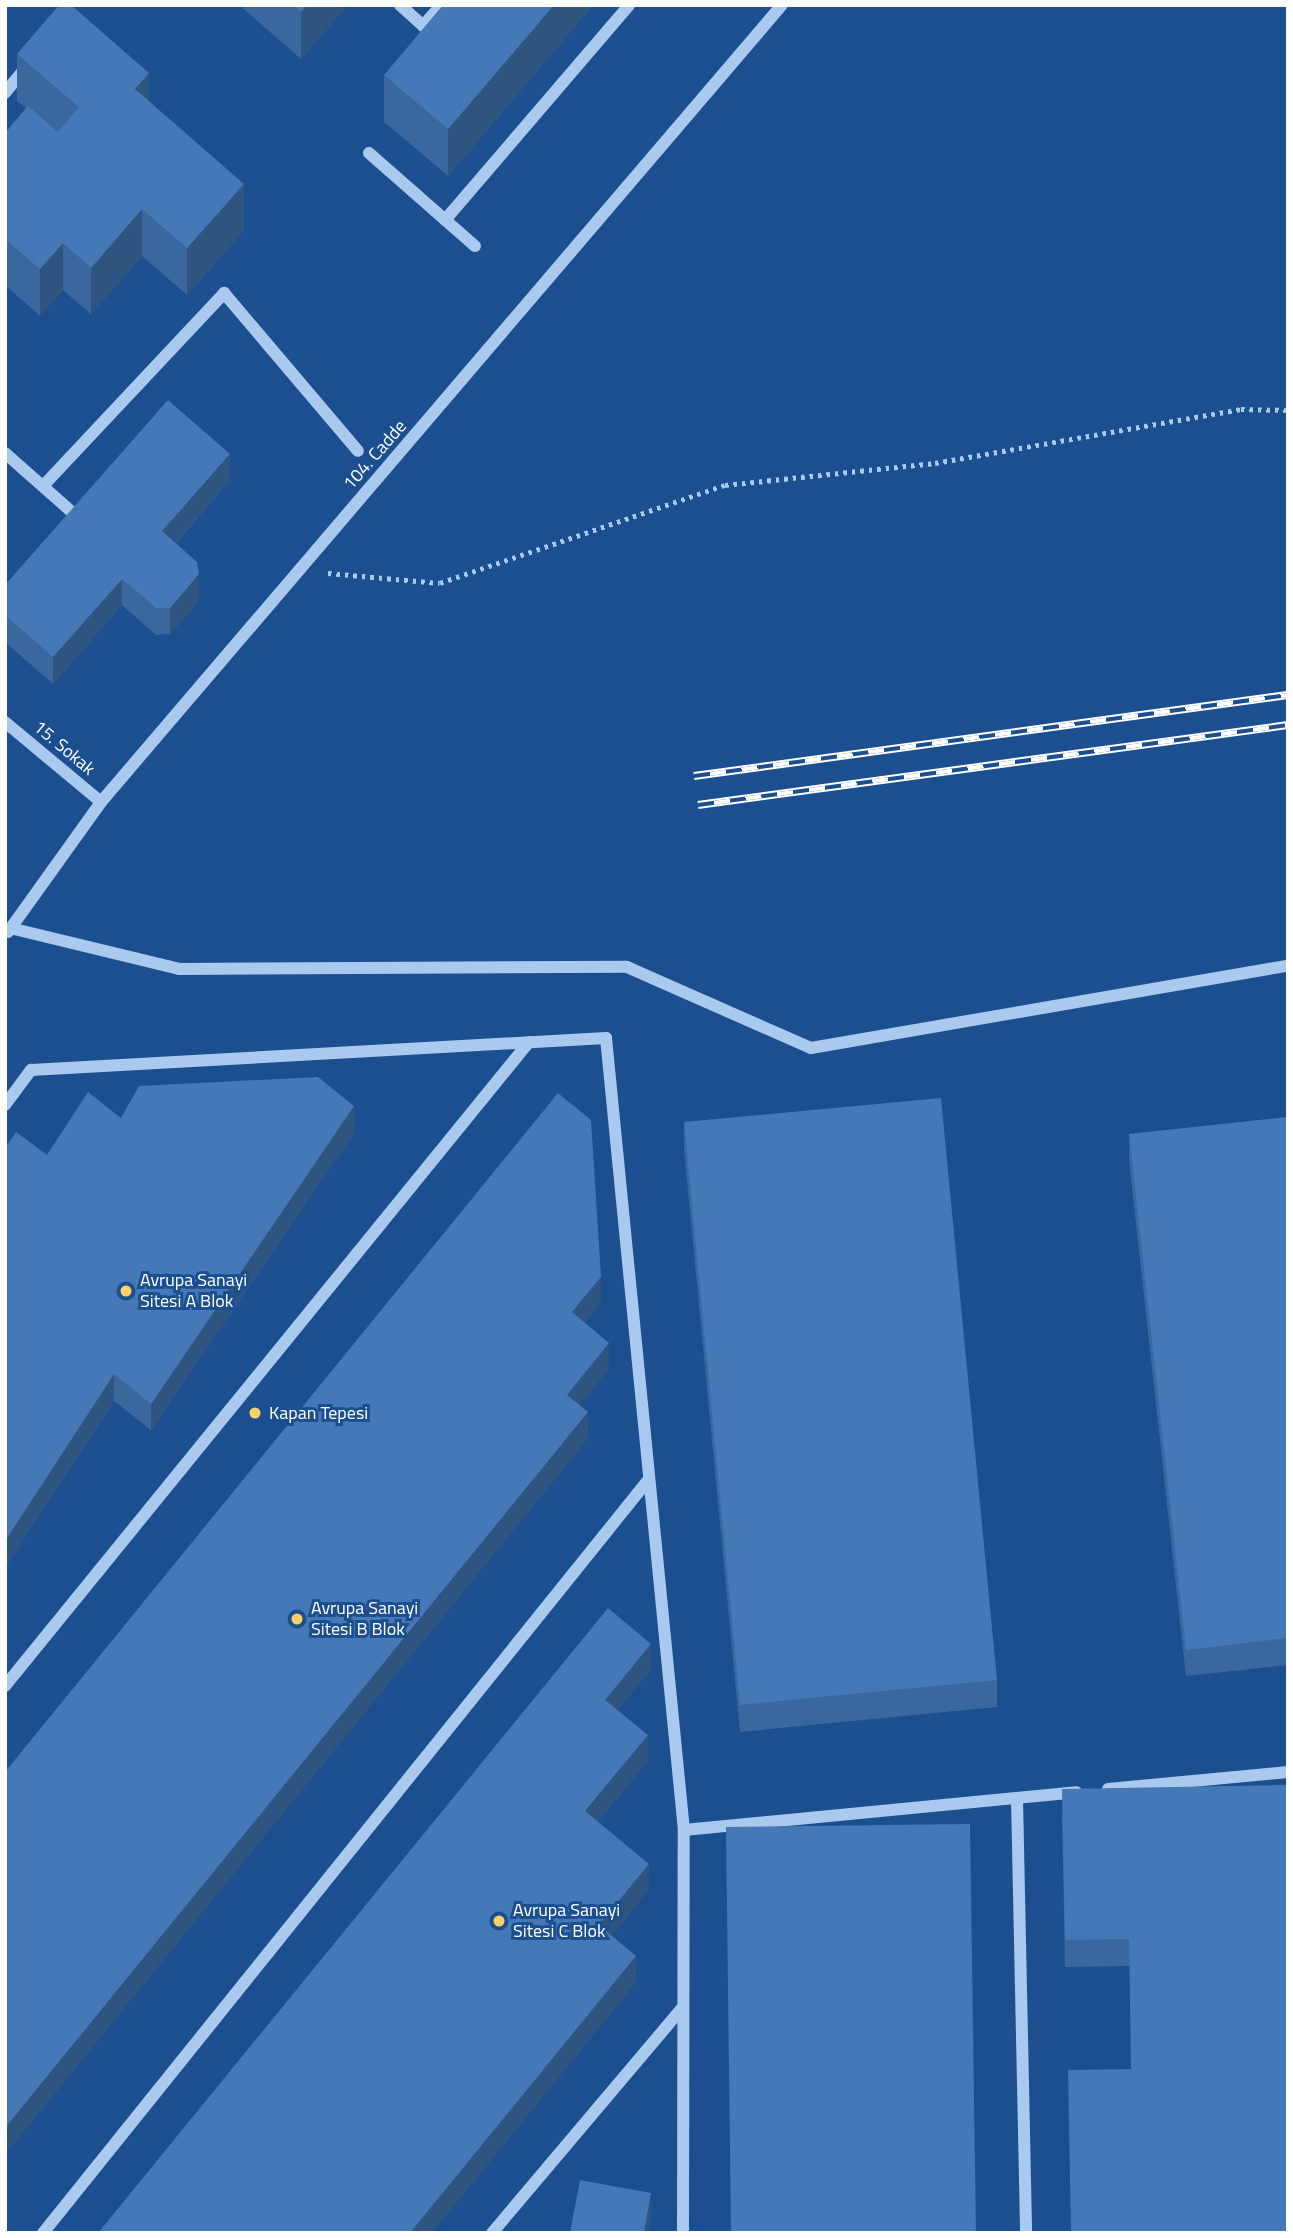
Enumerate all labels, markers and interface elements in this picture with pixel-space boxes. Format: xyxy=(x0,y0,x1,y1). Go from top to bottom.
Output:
street label: 104. Cadde xyxy=(339,416,411,494)
street label: 15. Sokak xyxy=(29,716,99,780)
place label: Avrupa Sanayi Sitesi A Blok xyxy=(140,1270,247,1312)
marker: Avrupa Sanayi Sitesi A Blok xyxy=(118,1283,134,1299)
place label: Kapan Tepesi xyxy=(269,1402,368,1424)
marker: Kapan Tepesi xyxy=(247,1405,263,1421)
place label: Avrupa Sanayi Sitesi B Blok xyxy=(311,1598,418,1640)
marker: Avrupa Sanayi Sitesi B Blok xyxy=(289,1611,305,1627)
place label: Avrupa Sanayi Sitesi C Blok xyxy=(513,1900,620,1942)
marker: Avrupa Sanayi Sitesi C Blok xyxy=(491,1913,507,1929)

